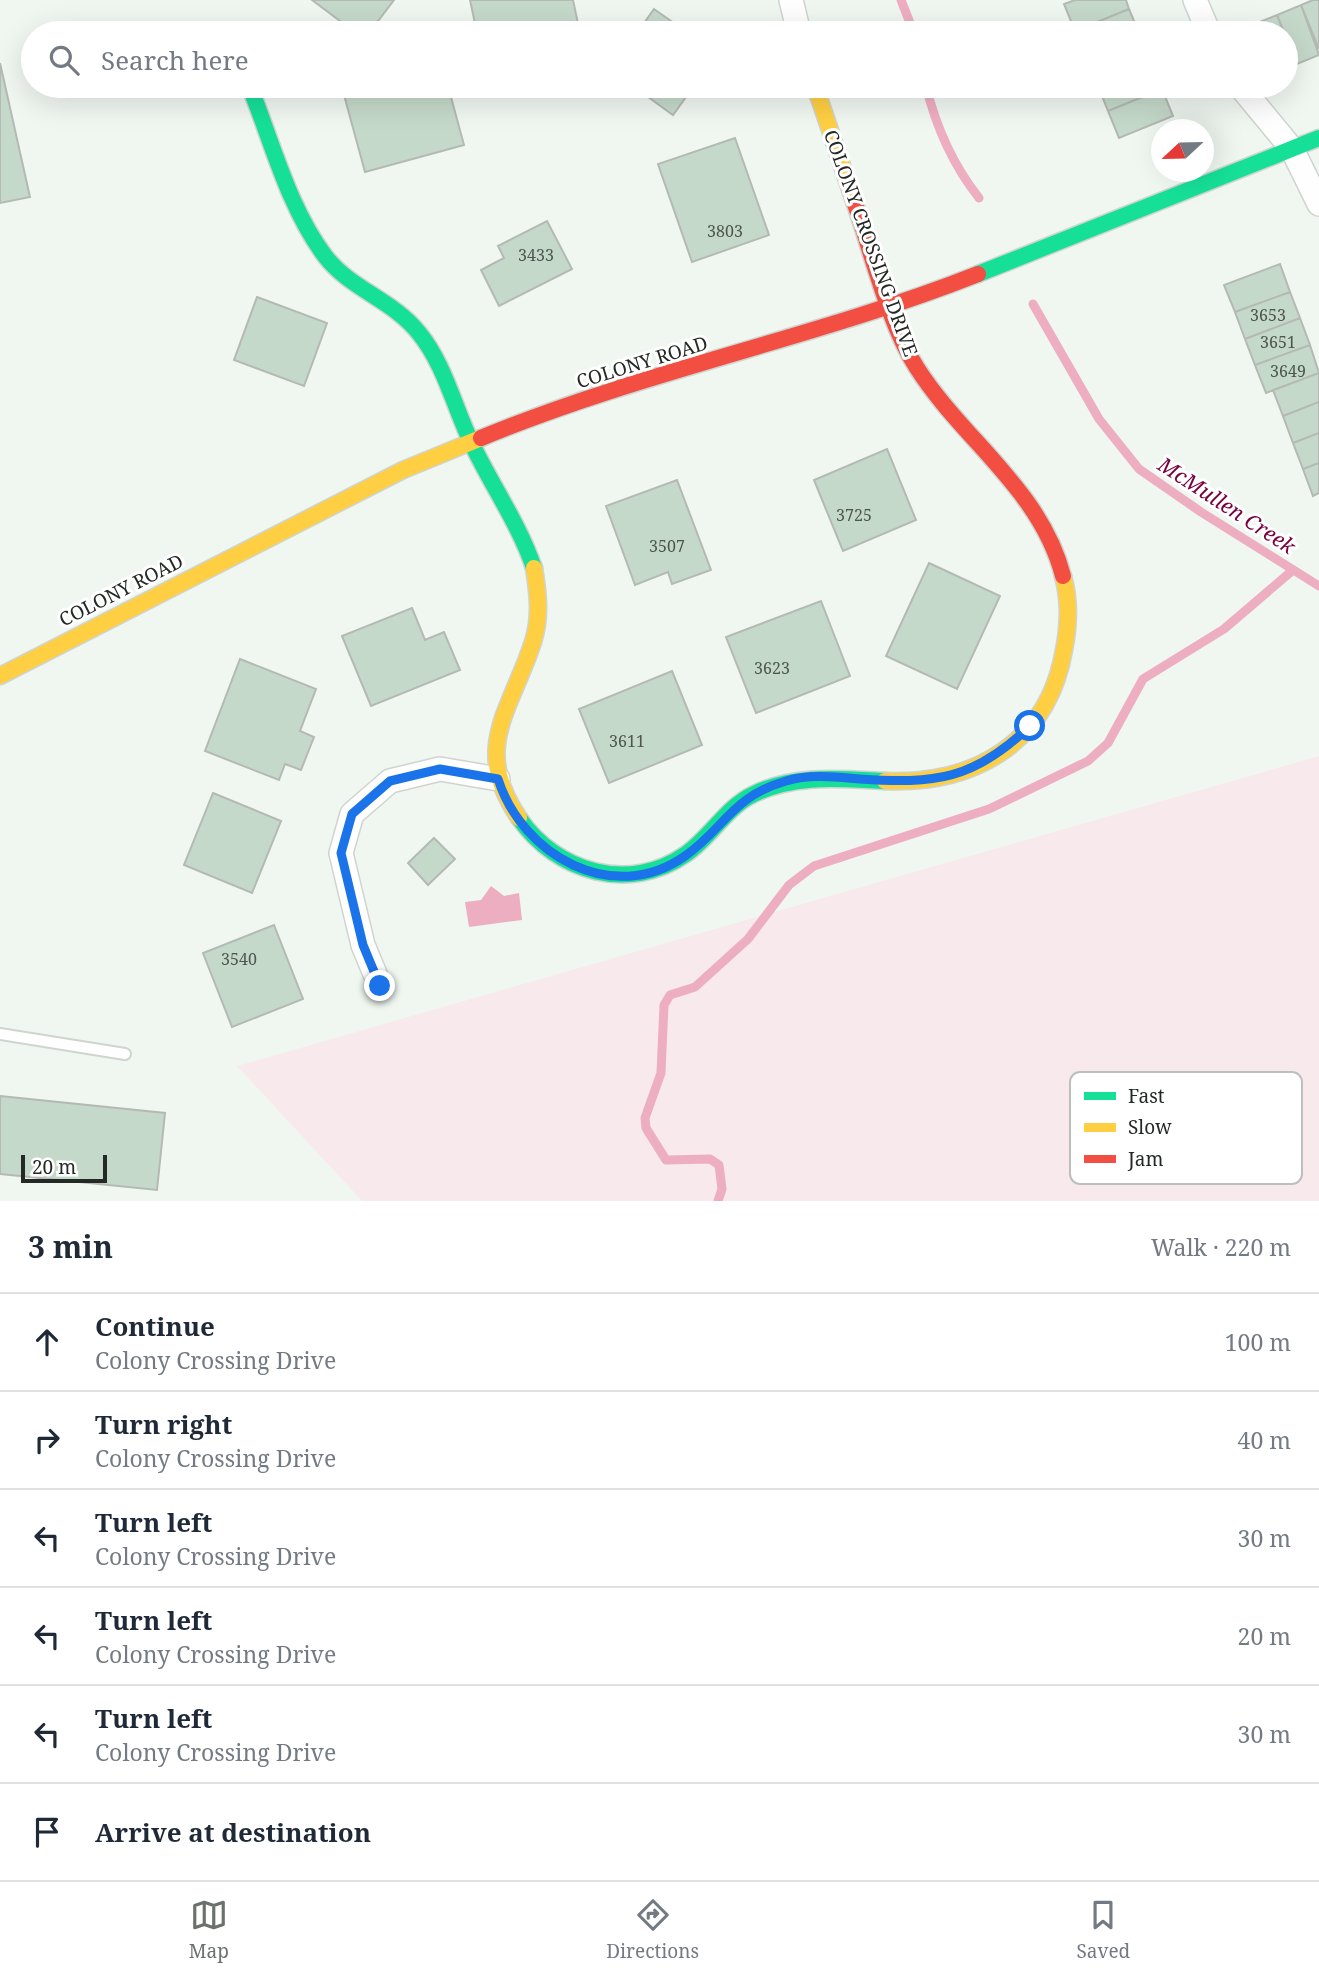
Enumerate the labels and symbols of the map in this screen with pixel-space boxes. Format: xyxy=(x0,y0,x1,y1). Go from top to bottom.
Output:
north arrow xyxy=(1151,119,1214,182)
street label: COLONY CROSSING DRIVE xyxy=(818,126,924,360)
house number: 3803 xyxy=(707,220,743,242)
house number: 3433 xyxy=(518,244,554,266)
house number: 3653 xyxy=(1250,304,1286,326)
street label: COLONY ROAD xyxy=(573,330,711,394)
house number: 3651 xyxy=(1260,331,1296,353)
house number: 3649 xyxy=(1270,360,1306,382)
water label: McMullen Creek xyxy=(1152,450,1302,561)
house number: 3725 xyxy=(836,504,872,526)
house number: 3507 xyxy=(649,535,685,557)
street label: COLONY ROAD xyxy=(54,548,188,632)
house number: 3623 xyxy=(754,657,790,679)
route start xyxy=(1014,710,1045,741)
house number: 3611 xyxy=(609,730,645,752)
house number: 3540 xyxy=(221,948,257,970)
route end xyxy=(364,970,395,1001)
legend xyxy=(1070,1072,1302,1184)
text: Fast xyxy=(1128,1083,1165,1109)
text: Slow xyxy=(1128,1114,1172,1140)
text: Jam xyxy=(1127,1146,1163,1172)
scale bar xyxy=(21,1152,107,1184)

